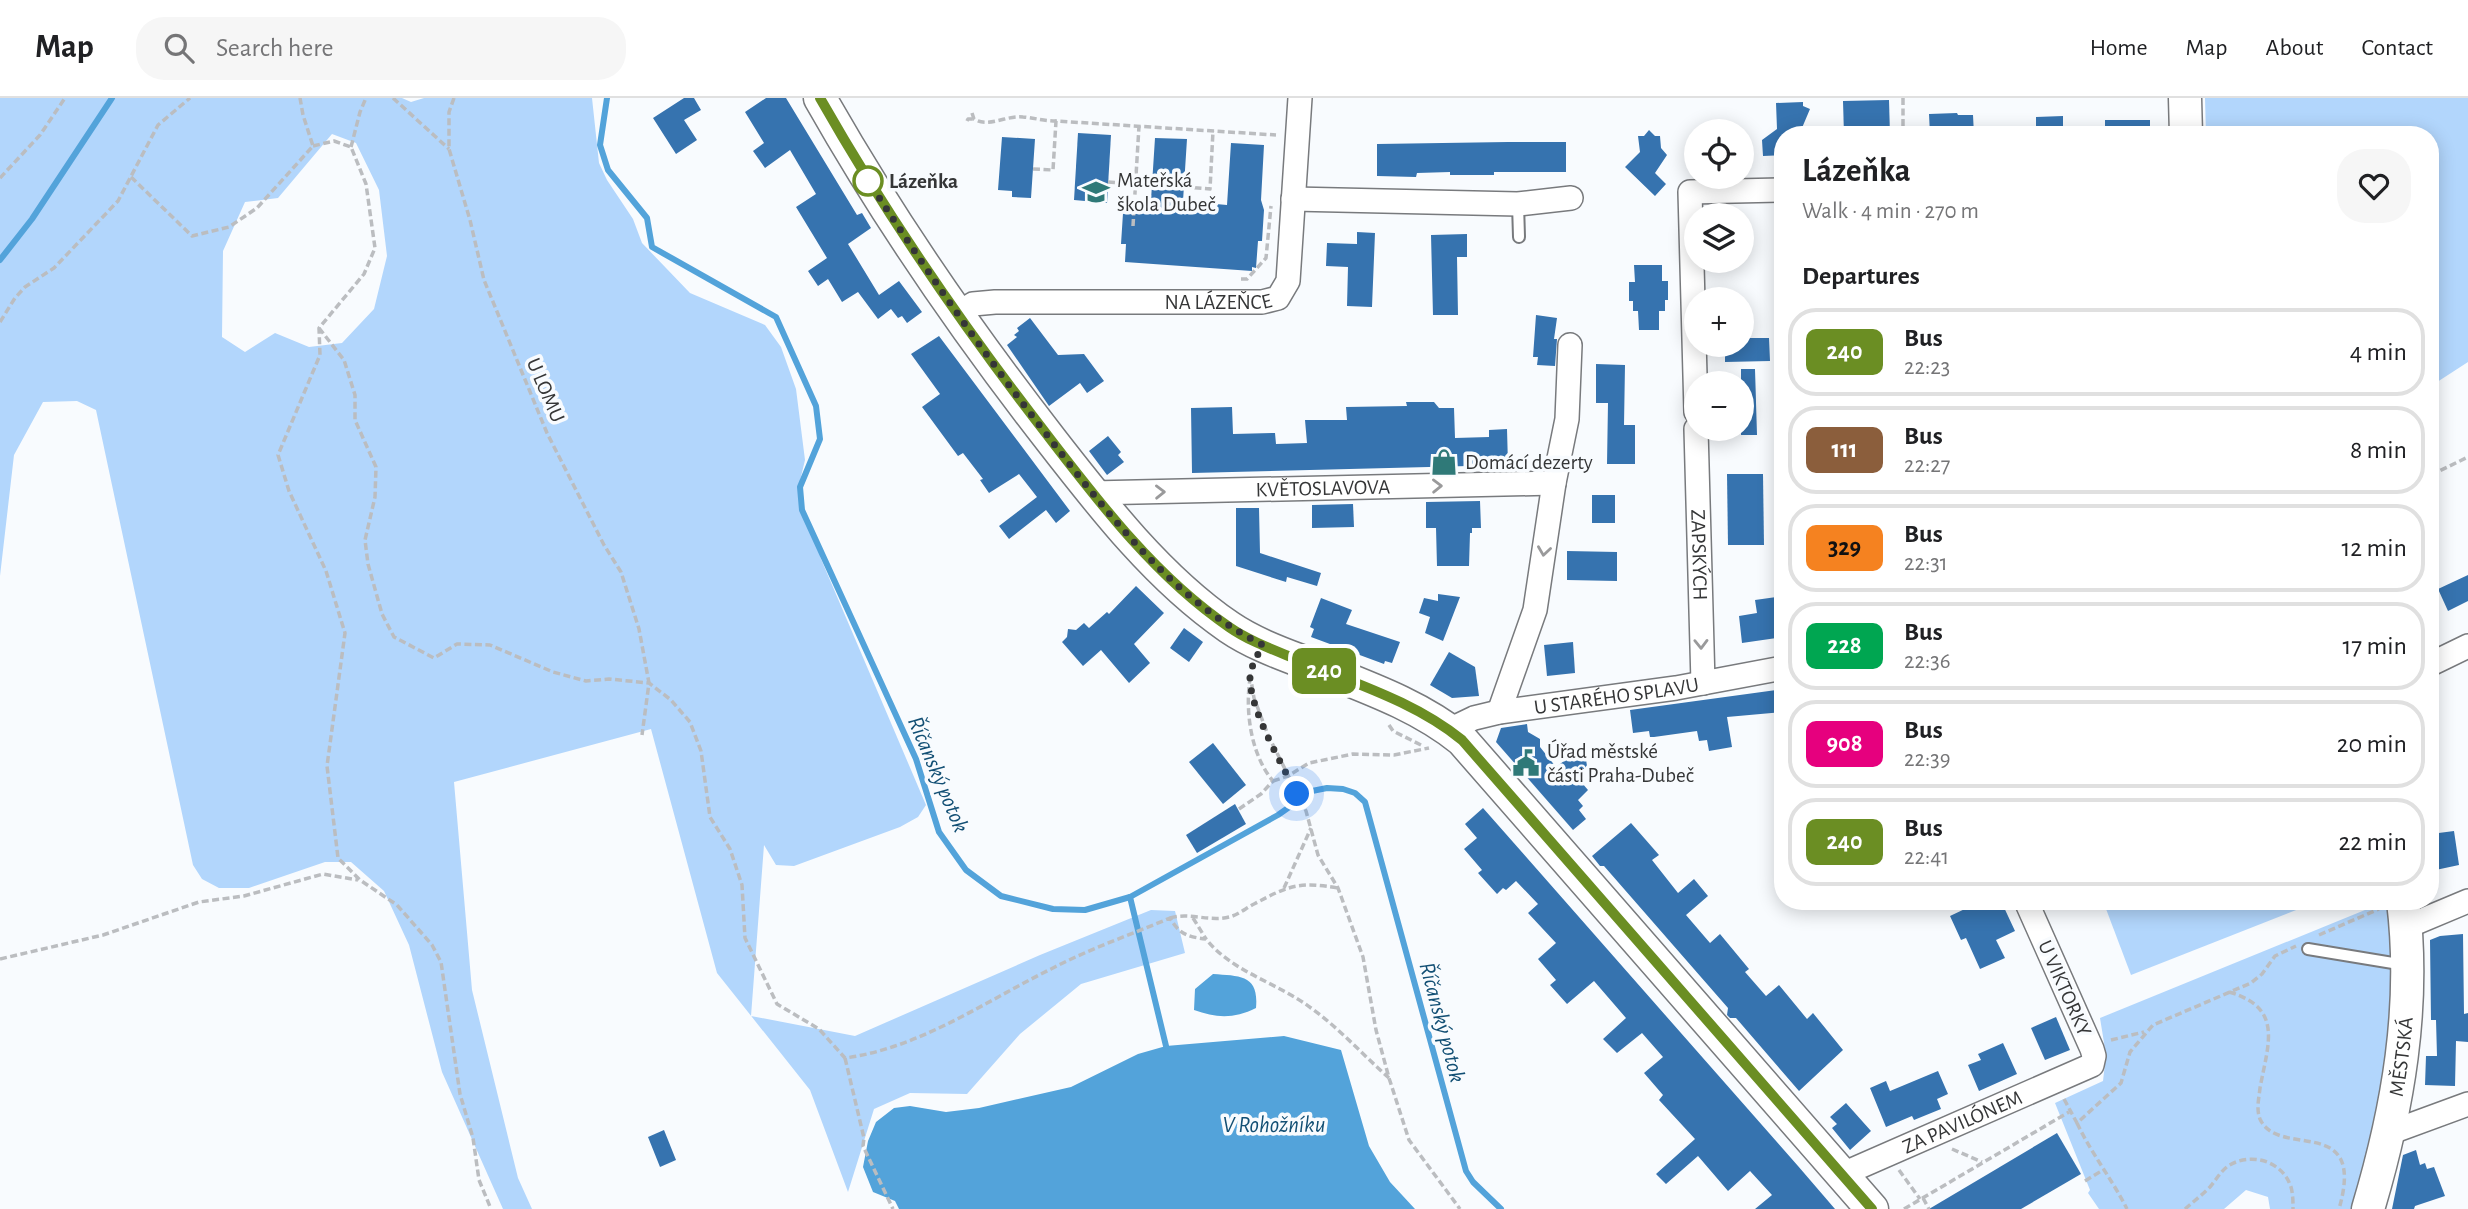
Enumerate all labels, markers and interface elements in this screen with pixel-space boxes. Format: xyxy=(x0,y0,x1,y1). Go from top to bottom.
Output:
search box xyxy=(136,17,626,80)
icon: search xyxy=(160,29,198,67)
text: Map xyxy=(35,31,94,64)
text: Search here xyxy=(216,35,334,61)
text: Home xyxy=(2090,36,2148,60)
text: Map xyxy=(2186,36,2228,60)
text: About xyxy=(2266,36,2323,60)
text: Contact xyxy=(2361,36,2433,60)
map controls xyxy=(1684,119,1754,441)
button: locate xyxy=(1684,119,1754,189)
button: heart xyxy=(2337,149,2411,223)
text: Lázeňka xyxy=(1802,155,1911,188)
marker: Lázeňka xyxy=(853,166,883,196)
place label: Mateřská škola Dubeč xyxy=(1117,170,1216,215)
place label: Lázeňka xyxy=(889,171,958,192)
school or university icon: Mateřská škola Dubeč xyxy=(1081,177,1111,207)
text: Walk · 4 min · 270 m xyxy=(1802,200,1979,223)
button: layers xyxy=(1684,203,1754,273)
text: Departures xyxy=(1802,263,1920,289)
button: + xyxy=(1684,287,1754,357)
street label: NA LÁZEŇCE xyxy=(1164,290,1274,313)
text: Bus xyxy=(1904,325,1943,351)
text: 4 min xyxy=(2350,339,2407,365)
text: 240 xyxy=(1827,340,1862,364)
street label: U LOMU xyxy=(523,355,568,425)
text: 22:23 xyxy=(1904,356,1950,379)
button: − xyxy=(1684,371,1754,441)
text: Bus xyxy=(1904,423,1943,449)
text: 8 min xyxy=(2350,437,2407,463)
text: 111 xyxy=(1832,438,1857,462)
shop icon: Domácí dezerty xyxy=(1429,447,1459,477)
place label: Domácí dezerty xyxy=(1465,452,1593,473)
text: 22:27 xyxy=(1904,454,1950,477)
street label: KVĚTOSLAVOVA xyxy=(1255,477,1391,500)
one-way arrow xyxy=(1432,478,1442,494)
one-way arrow xyxy=(1155,484,1166,499)
street label: ZAPSKÝCH xyxy=(1687,509,1712,601)
text: Bus xyxy=(1904,521,1943,547)
text: 12 min xyxy=(2341,535,2407,561)
text: 329 xyxy=(1828,536,1861,560)
one-way arrow xyxy=(1537,545,1552,557)
text: 22:31 xyxy=(1904,552,1948,575)
text: Bus xyxy=(1904,619,1943,645)
text: 17 min xyxy=(2342,633,2407,659)
text: 228 xyxy=(1827,634,1862,658)
one-way arrow xyxy=(1694,639,1709,650)
line badge: 240 xyxy=(1284,648,1364,694)
text: 22:36 xyxy=(1904,650,1950,673)
text: 240 xyxy=(1306,659,1342,683)
street label: U STARÉHO SPLAVU xyxy=(1533,674,1701,718)
water label: Říčanský potok xyxy=(903,712,975,836)
text: Bus xyxy=(1904,717,1943,743)
text: 20 min xyxy=(2337,731,2407,757)
text: 908 xyxy=(1827,732,1862,756)
place label: Úřad městské části Praha-Dubeč xyxy=(1547,739,1694,786)
public building icon: Úřad městské části Praha-Dubeč xyxy=(1511,748,1541,778)
text: 22:39 xyxy=(1904,748,1950,771)
your location xyxy=(1279,776,1314,811)
text: Bus xyxy=(1904,815,1943,841)
text: 22 min xyxy=(2339,829,2407,855)
text: 240 xyxy=(1827,830,1862,854)
text: 22:41 xyxy=(1904,846,1949,869)
street label: U VIKTORKY xyxy=(2034,937,2095,1039)
water label: Říčanský potok xyxy=(1414,959,1472,1085)
street label: MĚSTSKÁ xyxy=(2386,1016,2417,1098)
street label: ZA PAVILÓNEM xyxy=(1899,1087,2025,1158)
water label: V Rohožníku xyxy=(1223,1114,1326,1137)

